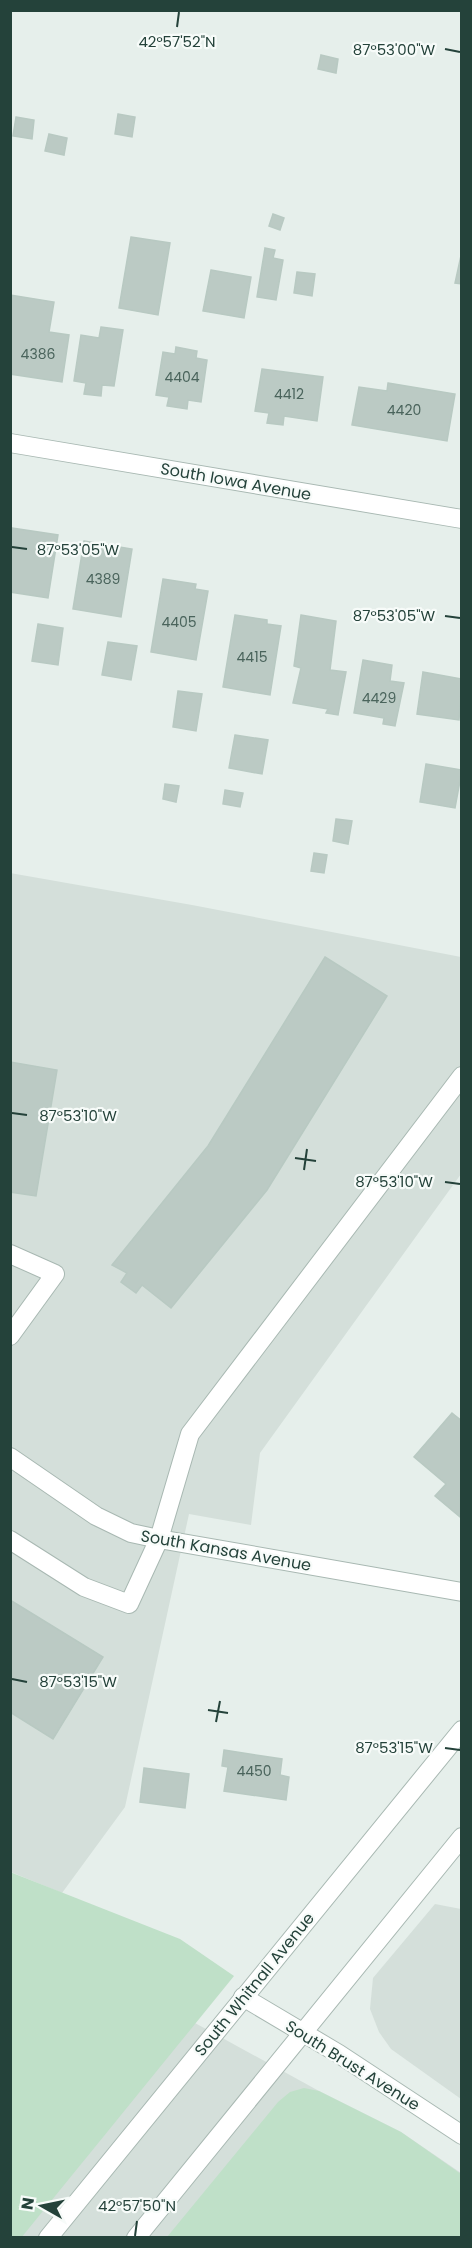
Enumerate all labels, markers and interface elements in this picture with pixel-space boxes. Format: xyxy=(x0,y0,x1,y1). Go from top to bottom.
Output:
text: 42°57'52"N xyxy=(138,31,216,52)
text: 87°53'00"W xyxy=(353,39,436,60)
house number: 4386 xyxy=(21,344,55,364)
house number: 4404 xyxy=(164,367,200,387)
house number: 4412 xyxy=(274,384,304,404)
house number: 4420 xyxy=(387,400,421,420)
street label: South Iowa Avenue xyxy=(159,457,313,506)
text: 87°53'05"W xyxy=(37,539,120,560)
house number: 4389 xyxy=(86,569,120,589)
text: 87°53'05"W xyxy=(353,605,436,626)
house number: 4405 xyxy=(161,612,197,632)
house number: 4415 xyxy=(237,647,267,667)
house number: 4429 xyxy=(362,688,396,708)
text: 87°53'10"W xyxy=(39,1105,117,1126)
text: 87°53'10"W xyxy=(355,1171,433,1192)
street label: South Kansas Avenue xyxy=(139,1524,313,1577)
text: 87°53'15"W xyxy=(39,1671,117,1692)
text: 87°53'15"W xyxy=(355,1737,433,1758)
house number: 4450 xyxy=(236,1761,272,1781)
street label: South Whitnall Avenue xyxy=(189,1907,320,2061)
street label: South Brust Avenue xyxy=(281,2015,425,2116)
north arrow xyxy=(12,2176,72,2236)
text: 42°57'50"N xyxy=(98,2195,176,2216)
text: N xyxy=(15,2196,40,2211)

